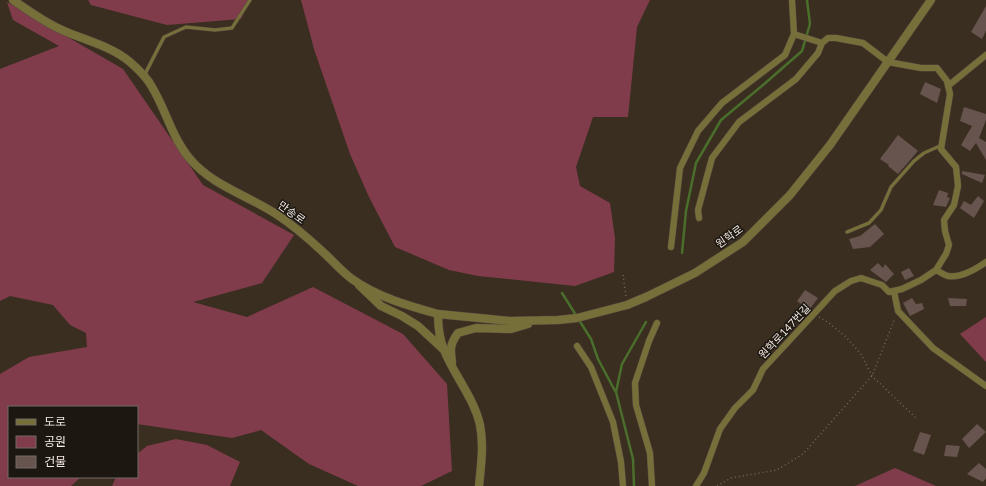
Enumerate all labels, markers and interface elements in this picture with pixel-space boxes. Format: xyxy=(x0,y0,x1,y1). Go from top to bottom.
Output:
street label: 만송로 xyxy=(276,198,308,226)
street label: 원학로 xyxy=(713,222,745,250)
street label: 원학로147번길 xyxy=(755,301,813,361)
legend xyxy=(8,406,138,478)
text: 도로 xyxy=(44,414,66,429)
text: 공원 xyxy=(44,434,66,449)
text: 건물 xyxy=(44,454,66,469)

